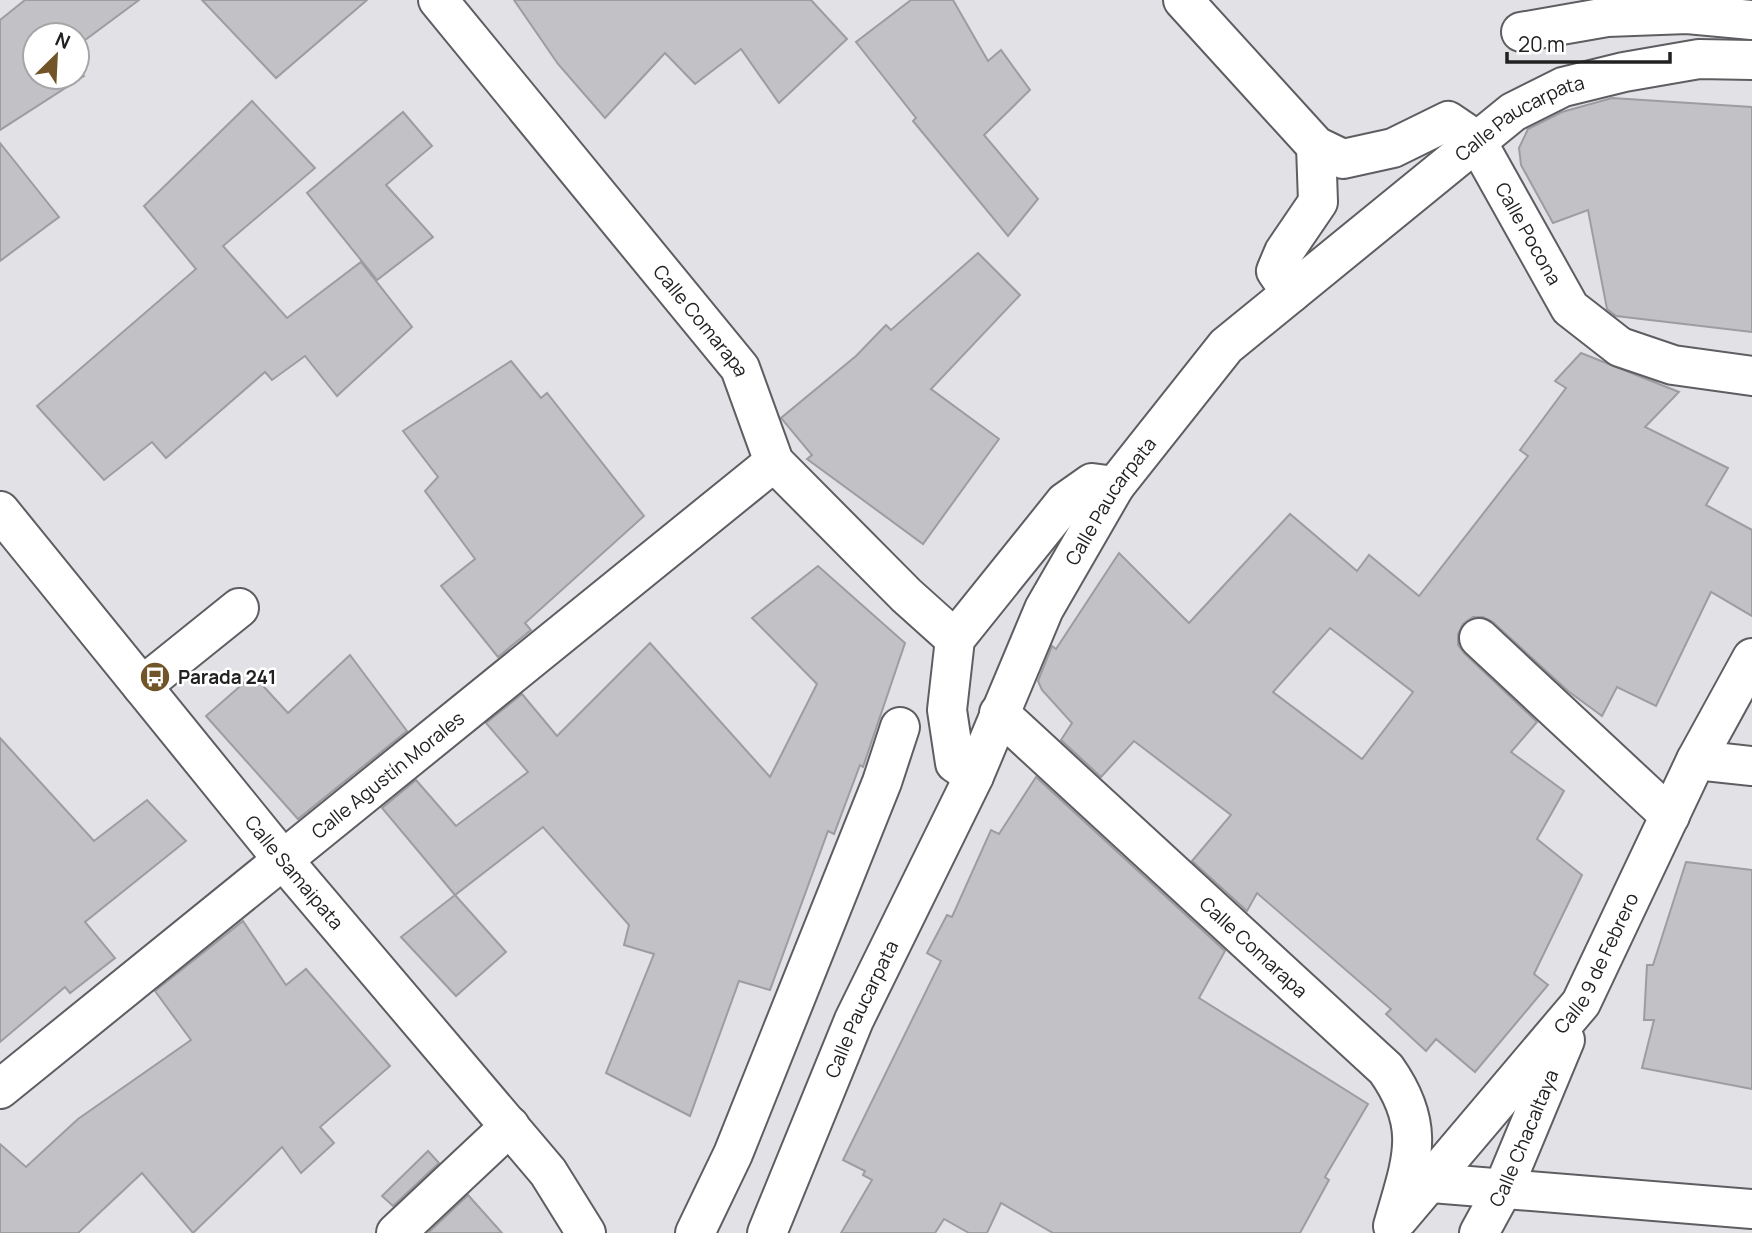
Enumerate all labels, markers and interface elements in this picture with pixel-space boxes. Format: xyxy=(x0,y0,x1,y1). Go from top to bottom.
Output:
north arrow xyxy=(21,21,91,91)
scale bar xyxy=(1507,21,1670,65)
text: N xyxy=(51,26,74,55)
text: 20 m xyxy=(1518,30,1565,58)
street label: Calle Paucarpata xyxy=(1449,69,1587,167)
street label: Calle Pocona xyxy=(1489,177,1568,290)
street label: Calle Comarapa xyxy=(647,259,755,380)
street label: Calle Paucarpata xyxy=(1059,431,1162,570)
bus stop icon: Parada 241 xyxy=(138,660,172,694)
place label: Parada 241 xyxy=(178,664,276,690)
street label: Calle Agustín Morales xyxy=(306,705,470,845)
street label: Calle Samaipata xyxy=(239,810,350,935)
street label: Calle 9 de Febrero xyxy=(1548,888,1644,1039)
street label: Calle Comarapa xyxy=(1194,891,1313,1004)
street label: Calle Paucarpata xyxy=(819,936,904,1082)
street label: Calle Chacaltaya xyxy=(1483,1066,1564,1211)

